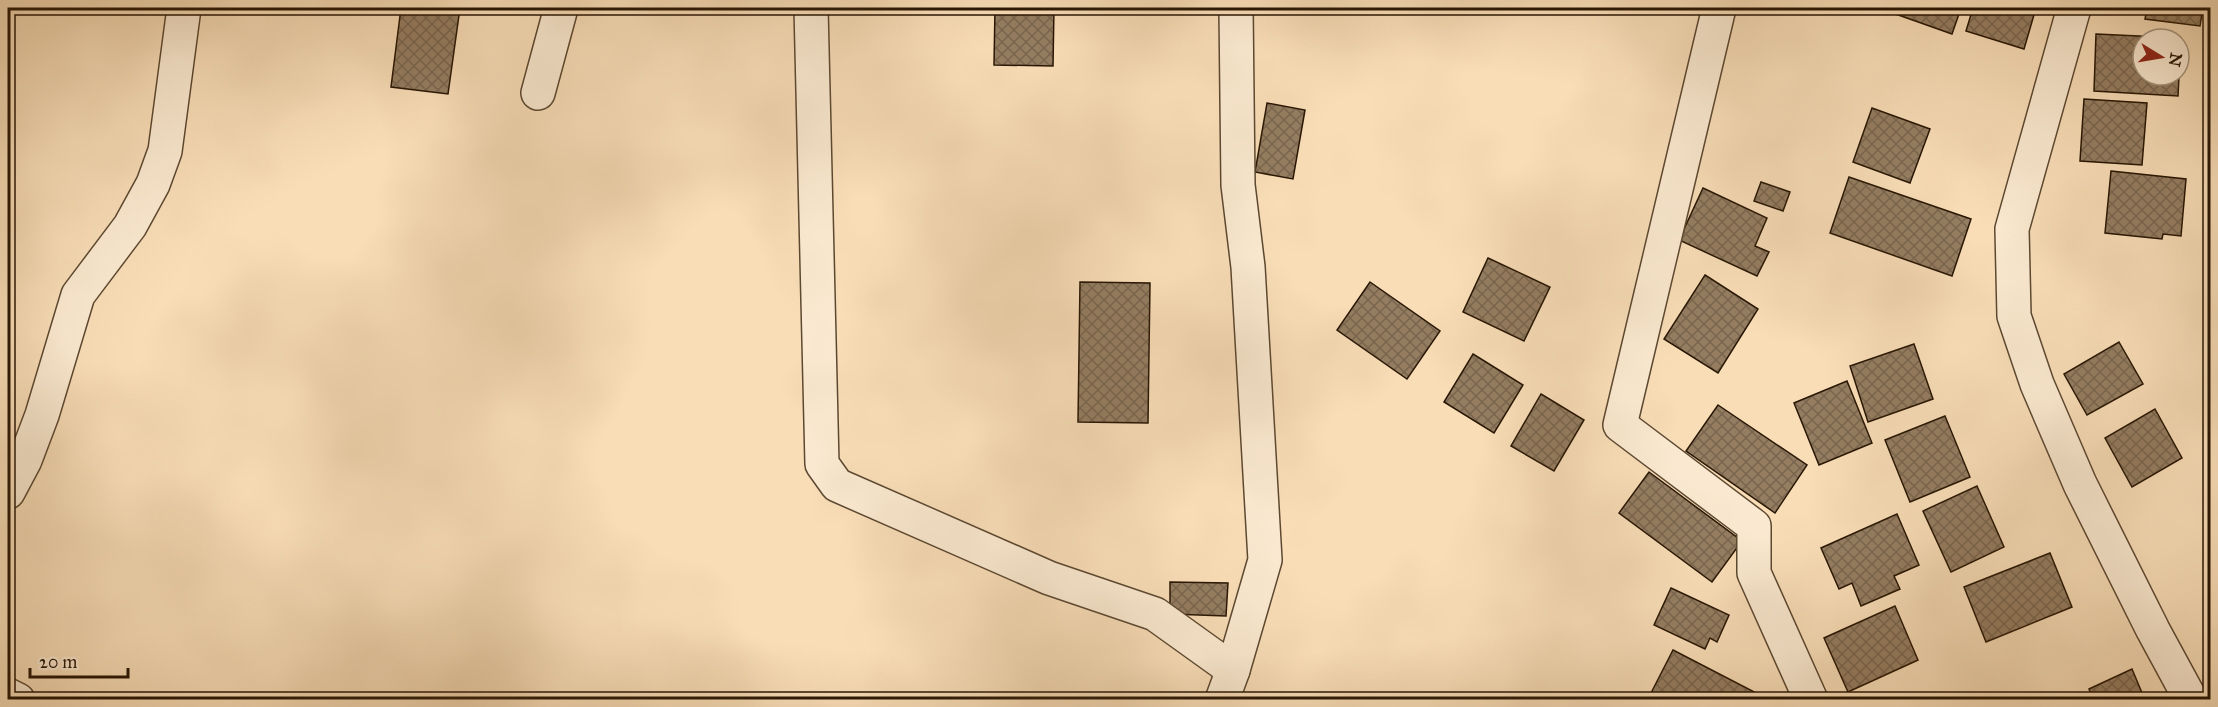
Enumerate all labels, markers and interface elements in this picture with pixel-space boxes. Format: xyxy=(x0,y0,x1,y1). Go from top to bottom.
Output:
north arrow xyxy=(2131,27,2191,87)
text: N xyxy=(2165,51,2186,69)
scale bar xyxy=(30,641,128,679)
text: 20 m xyxy=(39,651,77,673)

